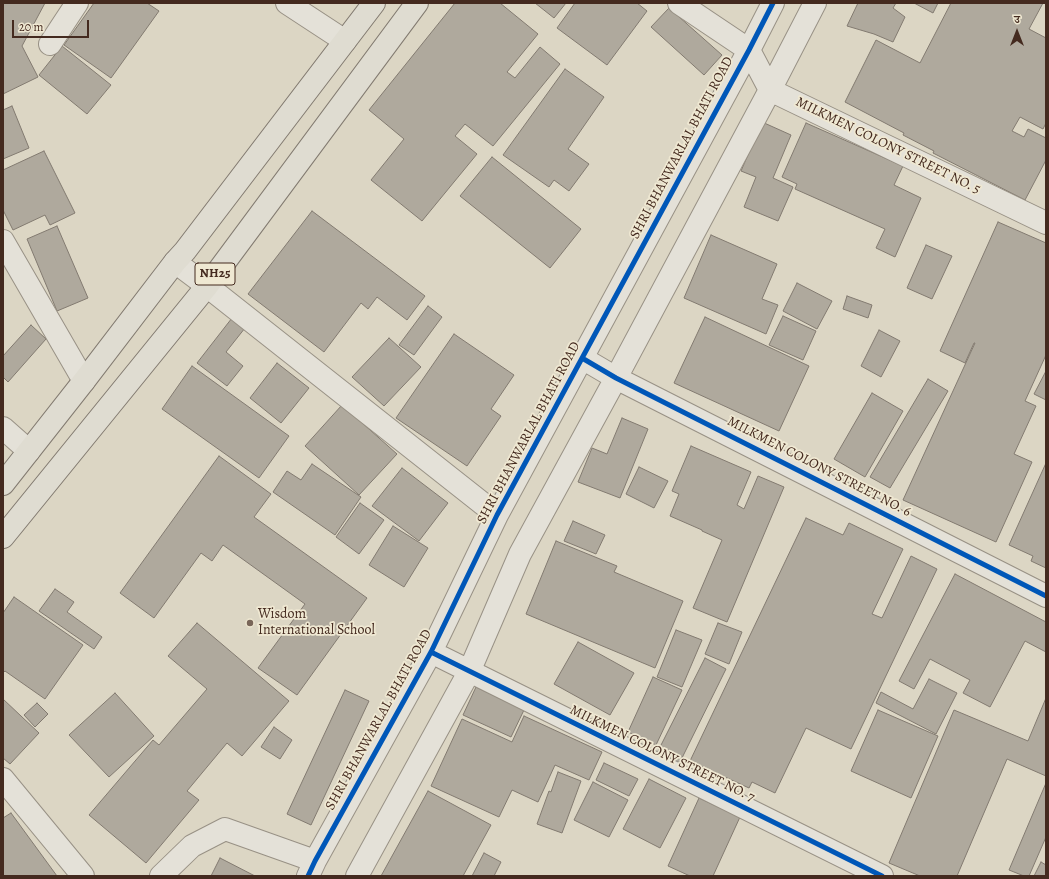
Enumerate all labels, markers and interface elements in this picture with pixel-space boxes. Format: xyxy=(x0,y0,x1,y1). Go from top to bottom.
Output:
scale bar xyxy=(14,12,91,38)
north arrow xyxy=(997,12,1037,52)
text: उ xyxy=(1014,12,1020,27)
text: 20 m xyxy=(19,19,43,35)
street label: SHRI BHANWARLAL BHATI ROAD xyxy=(627,54,737,242)
street label: MILKMEN COLONY STREET NO. 5 xyxy=(793,94,983,198)
road number: NH25 xyxy=(195,263,235,285)
street label: SHRI BHANWARLAL BHATI ROAD xyxy=(474,339,584,527)
street label: MILKMEN COLONY STREET NO. 6 xyxy=(724,413,914,521)
place label: Wisdom International School xyxy=(258,607,375,640)
marker: Wisdom International School xyxy=(245,618,255,628)
street label: SHRI BHANWARLAL BHATI ROAD xyxy=(322,627,436,813)
street label: MILKMEN COLONY STREET NO. 7 xyxy=(567,702,757,806)

